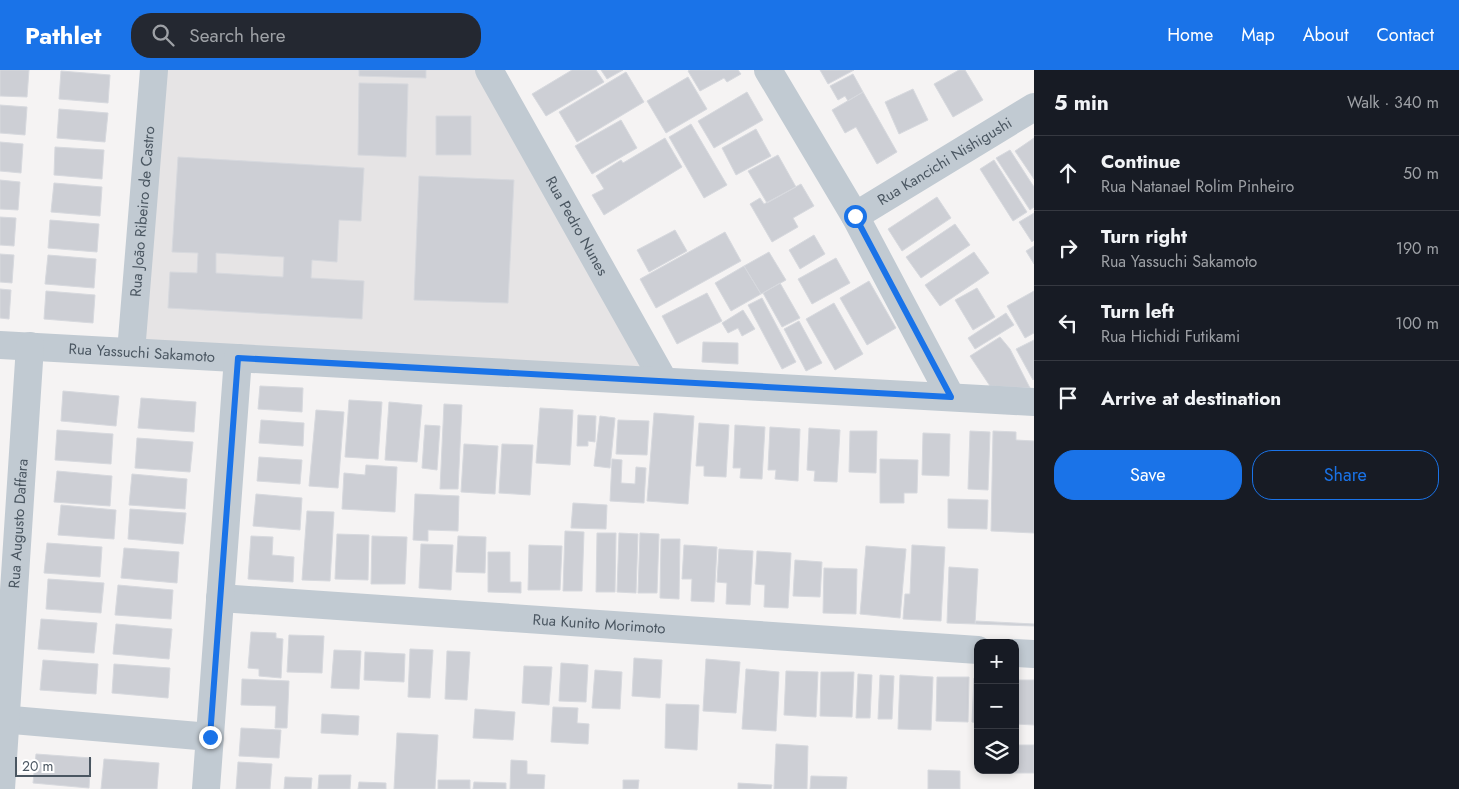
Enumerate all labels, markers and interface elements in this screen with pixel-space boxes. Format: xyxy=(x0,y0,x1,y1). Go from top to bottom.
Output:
search box xyxy=(131,13,481,58)
text: Pathlet xyxy=(25,18,101,53)
icon: search xyxy=(149,21,177,49)
text: Search here xyxy=(189,22,285,49)
text: Home xyxy=(1167,22,1213,48)
text: Map xyxy=(1241,22,1275,48)
text: About xyxy=(1303,22,1348,48)
text: Contact xyxy=(1376,22,1434,48)
text: 5 min xyxy=(1054,88,1109,118)
text: Walk · 340 m xyxy=(1347,91,1439,114)
street label: Rua Kancichi Nishigushi xyxy=(873,112,1016,211)
street label: Rua João Ribeiro de Castro xyxy=(125,125,160,298)
text: Continue xyxy=(1101,148,1180,175)
icon: ahead xyxy=(1054,159,1082,187)
text: 50 m xyxy=(1403,162,1439,185)
street label: Rua Pedro Nunes xyxy=(540,172,614,280)
text: Rua Natanael Rolim Pinheiro xyxy=(1101,175,1294,198)
route start xyxy=(844,205,867,228)
text: Turn right xyxy=(1101,223,1187,250)
icon: right xyxy=(1054,234,1082,262)
text: 190 m xyxy=(1396,237,1439,260)
text: Rua Yassuchi Sakamoto xyxy=(1101,250,1257,273)
text: Turn left xyxy=(1101,298,1174,325)
icon: left xyxy=(1054,309,1082,337)
text: 100 m xyxy=(1395,312,1439,335)
text: Rua Hichidi Futikami xyxy=(1101,325,1240,348)
street label: Rua Yassuchi Sakamoto xyxy=(68,338,216,368)
icon: arrive xyxy=(1054,384,1082,412)
text: Arrive at destination xyxy=(1101,385,1281,412)
button: Save xyxy=(1054,450,1242,500)
button: Share xyxy=(1252,450,1439,500)
street label: Rua Augusto Daffara xyxy=(3,458,34,589)
street label: Rua Kunito Morimoto xyxy=(532,608,666,640)
map controls xyxy=(974,639,1019,774)
button: + xyxy=(974,639,1019,684)
button: − xyxy=(974,684,1019,729)
route end xyxy=(199,726,222,749)
button: layers xyxy=(974,729,1019,774)
scale bar xyxy=(15,754,91,777)
text: 20 m xyxy=(22,756,54,776)

